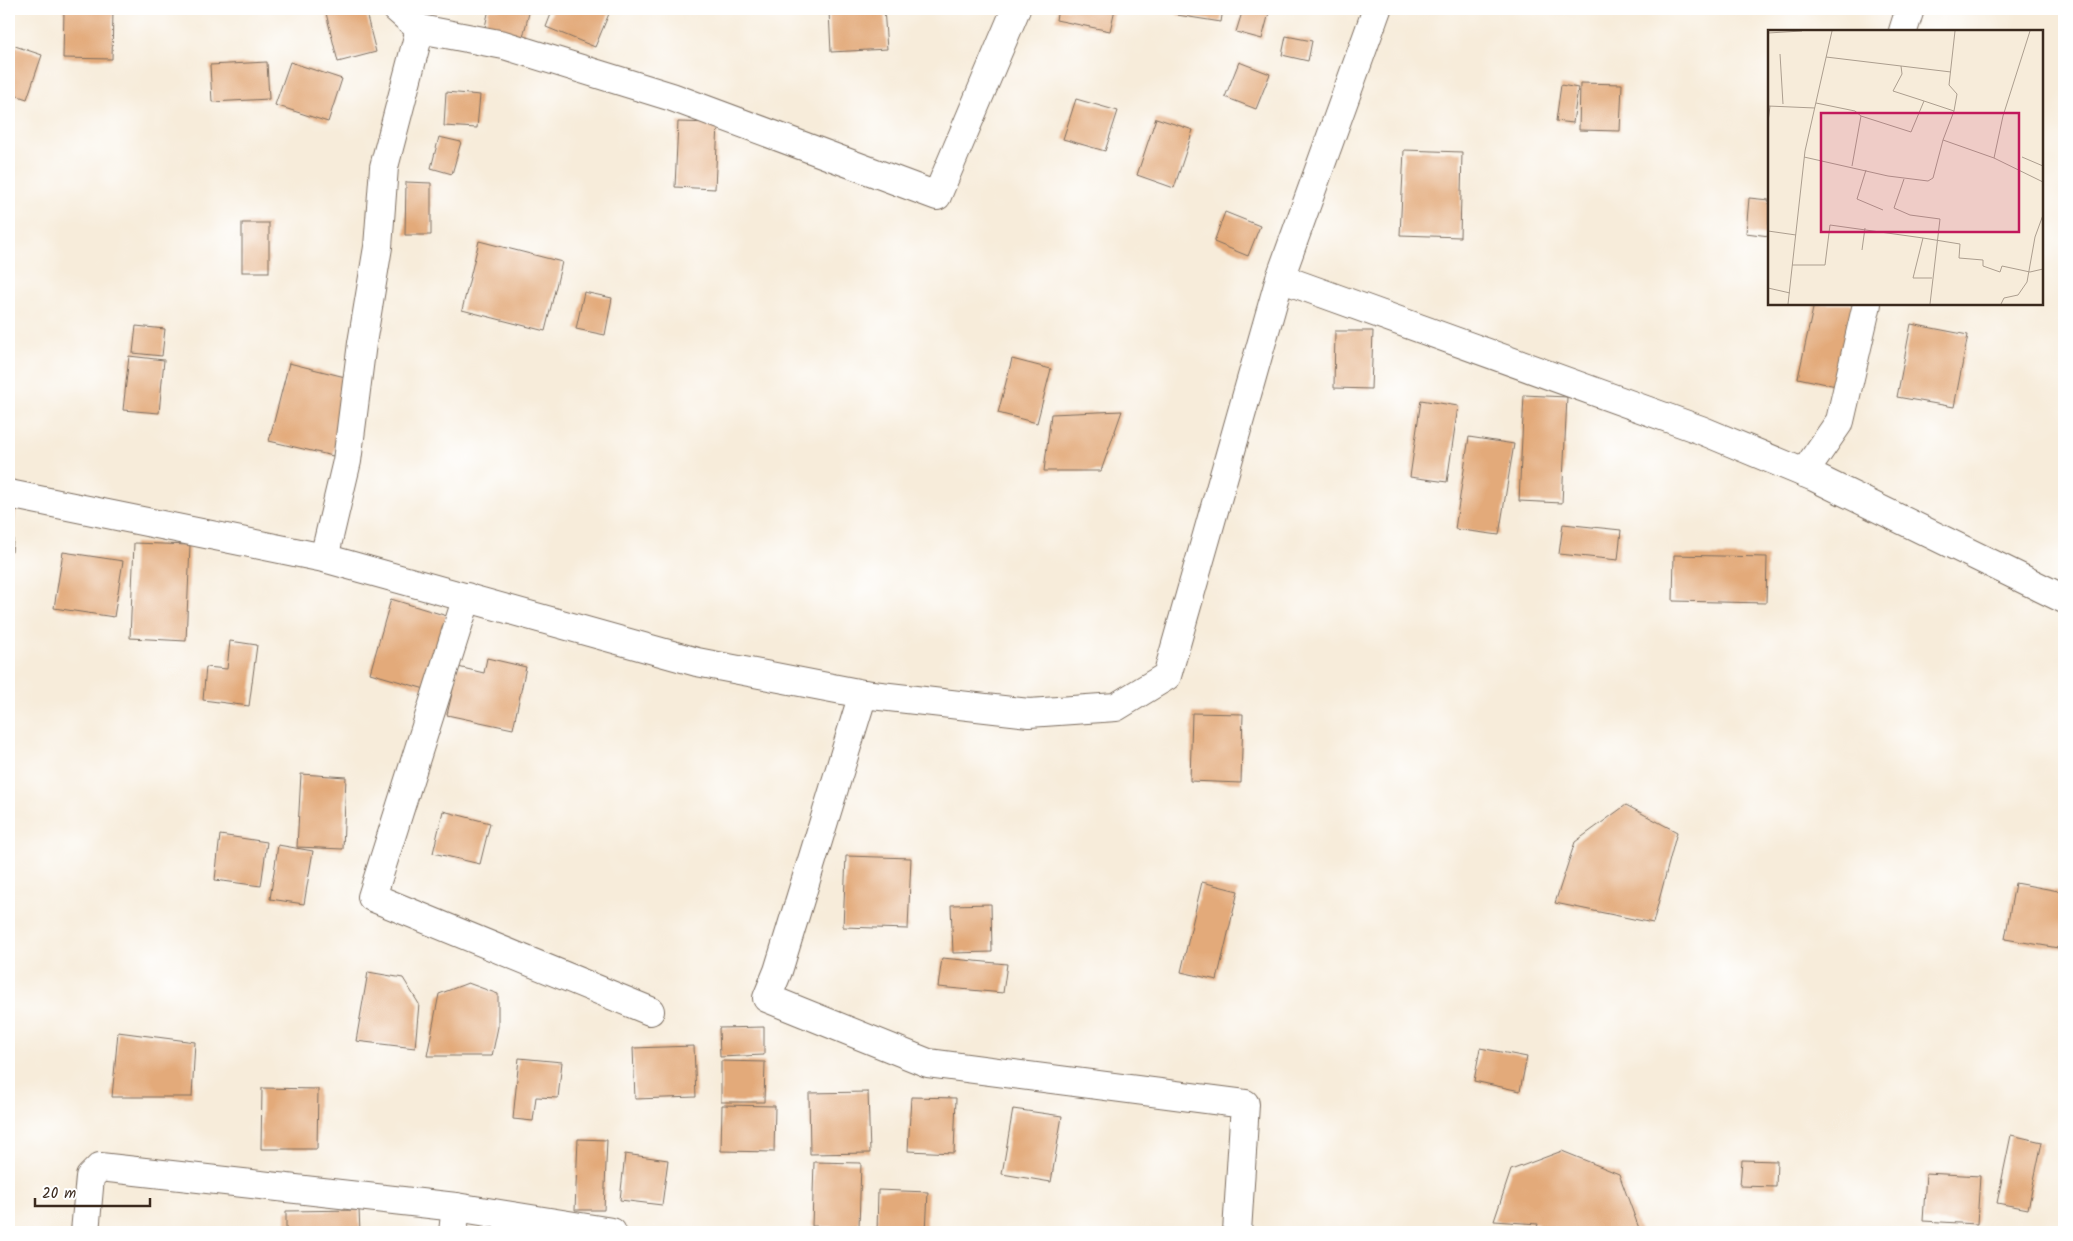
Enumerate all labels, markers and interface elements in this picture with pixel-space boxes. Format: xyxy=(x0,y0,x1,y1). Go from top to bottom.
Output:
inset map xyxy=(1768,30,2043,305)
scale bar xyxy=(35,1176,150,1208)
text: 20 m xyxy=(42,1182,76,1206)

